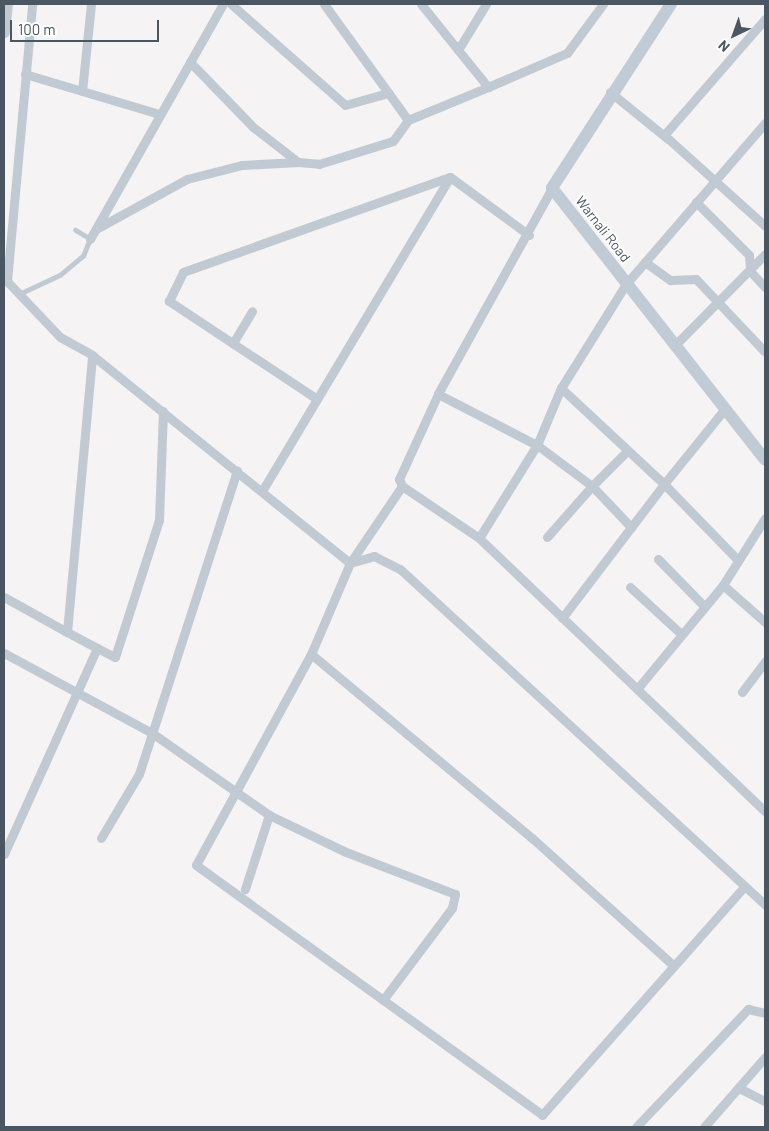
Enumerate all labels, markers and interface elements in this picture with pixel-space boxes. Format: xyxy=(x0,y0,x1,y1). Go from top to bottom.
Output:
scale bar xyxy=(12,10,161,42)
north arrow xyxy=(709,10,759,60)
text: 100 m xyxy=(18,20,56,38)
text: N xyxy=(714,37,733,56)
street label: Warnali Road xyxy=(572,193,634,265)

